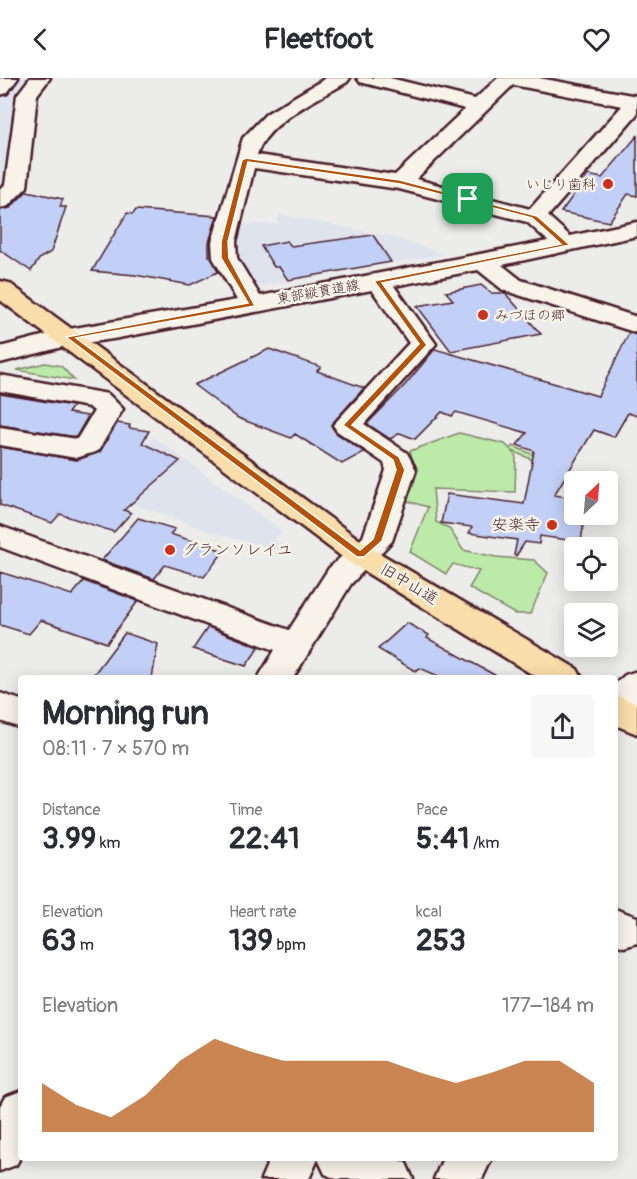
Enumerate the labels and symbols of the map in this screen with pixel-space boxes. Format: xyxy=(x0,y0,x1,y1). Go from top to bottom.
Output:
pin xyxy=(442,173,493,224)
place label: いじり歯科 xyxy=(526,176,596,193)
marker: いじり歯科 xyxy=(601,177,615,191)
street label: 東部縦貫道線 xyxy=(275,276,361,308)
place label: みづほの郷 xyxy=(495,307,565,324)
marker: みづほの郷 xyxy=(476,308,490,322)
north arrow xyxy=(564,471,618,525)
place label: 安楽寺 xyxy=(492,515,540,535)
marker: 安楽寺 xyxy=(545,518,559,532)
place label: グランソレイユ xyxy=(182,540,293,560)
marker: グランソレイユ xyxy=(163,543,177,557)
street label: 旧中山道 xyxy=(376,559,442,609)

